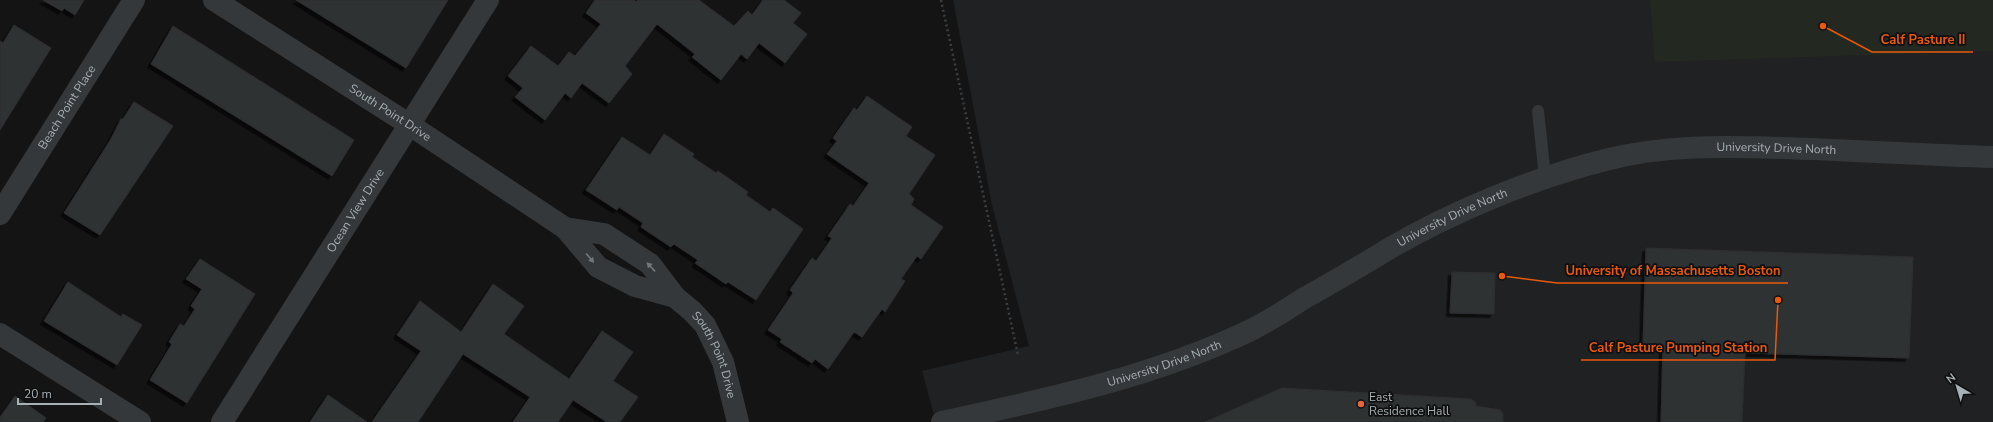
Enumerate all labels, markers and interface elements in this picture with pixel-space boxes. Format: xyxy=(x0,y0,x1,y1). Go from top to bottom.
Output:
callout: Calf Pasture II xyxy=(1872,27,1973,52)
text: Calf Pasture II xyxy=(1881,31,1965,49)
street label: Beach Point Place xyxy=(34,62,99,152)
street label: South Point Drive xyxy=(346,80,434,145)
street label: University Drive North xyxy=(1716,139,1837,158)
street label: Ocean View Drive xyxy=(323,165,388,256)
street label: University Drive North xyxy=(1394,185,1510,250)
one-way arrow xyxy=(586,252,595,263)
callout: University of Massachusetts Boston xyxy=(1557,258,1788,283)
one-way arrow xyxy=(646,262,656,272)
text: University of Massachusetts Boston xyxy=(1565,262,1781,280)
street label: South Point Drive xyxy=(688,308,740,400)
callout: Calf Pasture Pumping Station xyxy=(1581,335,1775,360)
street label: University Drive North xyxy=(1105,336,1224,390)
text: Calf Pasture Pumping Station xyxy=(1589,339,1767,357)
north arrow xyxy=(1937,366,1977,406)
text: N xyxy=(1943,370,1959,387)
scale bar xyxy=(18,380,101,406)
text: 20 m xyxy=(24,386,52,402)
place label: East Residence Hall xyxy=(1369,389,1450,419)
marker: East Residence Hall xyxy=(1356,399,1366,409)

